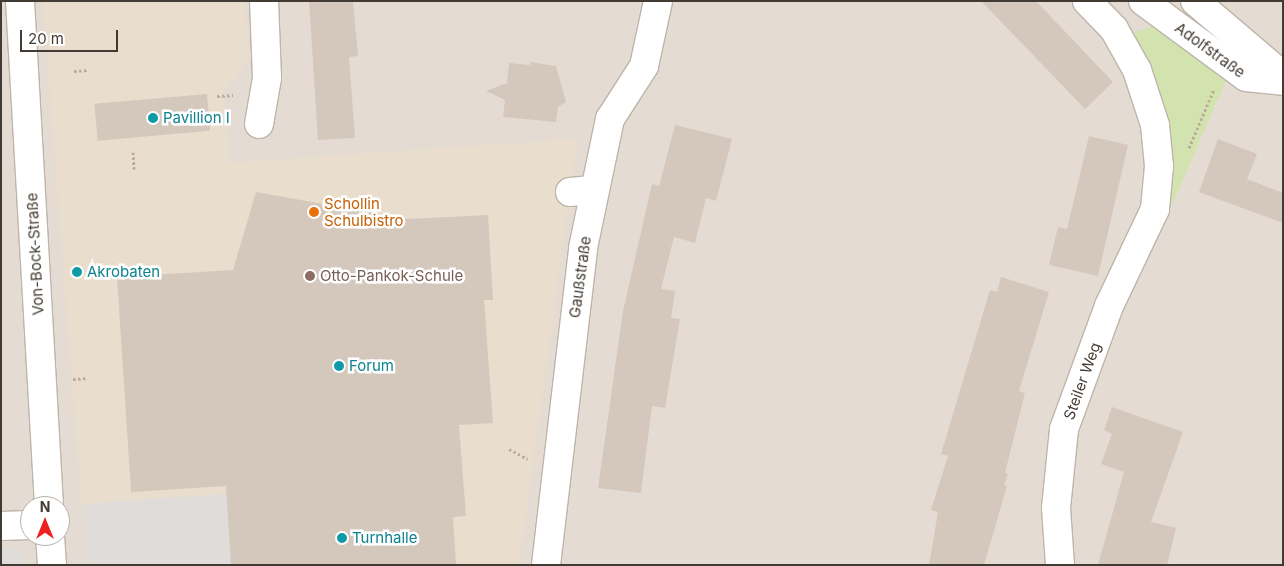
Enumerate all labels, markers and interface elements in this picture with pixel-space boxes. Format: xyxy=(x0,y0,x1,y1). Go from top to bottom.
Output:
street label: Adolfstraße xyxy=(1171,19,1249,81)
scale bar xyxy=(22,20,120,52)
text: 20 m xyxy=(28,29,64,48)
place label: Pavillion I xyxy=(163,109,230,127)
marker: Pavillion I xyxy=(147,112,159,124)
street label: Von-Bock-Straße xyxy=(23,192,47,316)
place label: Schollin Schulbistro xyxy=(324,194,404,229)
marker: Schollin Schulbistro xyxy=(308,206,320,218)
street label: Gaußstraße xyxy=(565,235,595,319)
place label: Akrobaten xyxy=(87,263,160,281)
marker: Akrobaten xyxy=(71,266,83,278)
place label: Otto-Pankok-Schule xyxy=(320,267,463,285)
marker: Otto-Pankok-Schule xyxy=(304,270,316,282)
street label: Steiler Weg xyxy=(1060,340,1104,422)
place label: Forum xyxy=(349,357,394,375)
marker: Forum xyxy=(333,360,345,372)
north arrow xyxy=(20,496,70,546)
text: N xyxy=(40,498,50,515)
place label: Turnhalle xyxy=(352,529,417,547)
marker: Turnhalle xyxy=(336,532,348,544)

